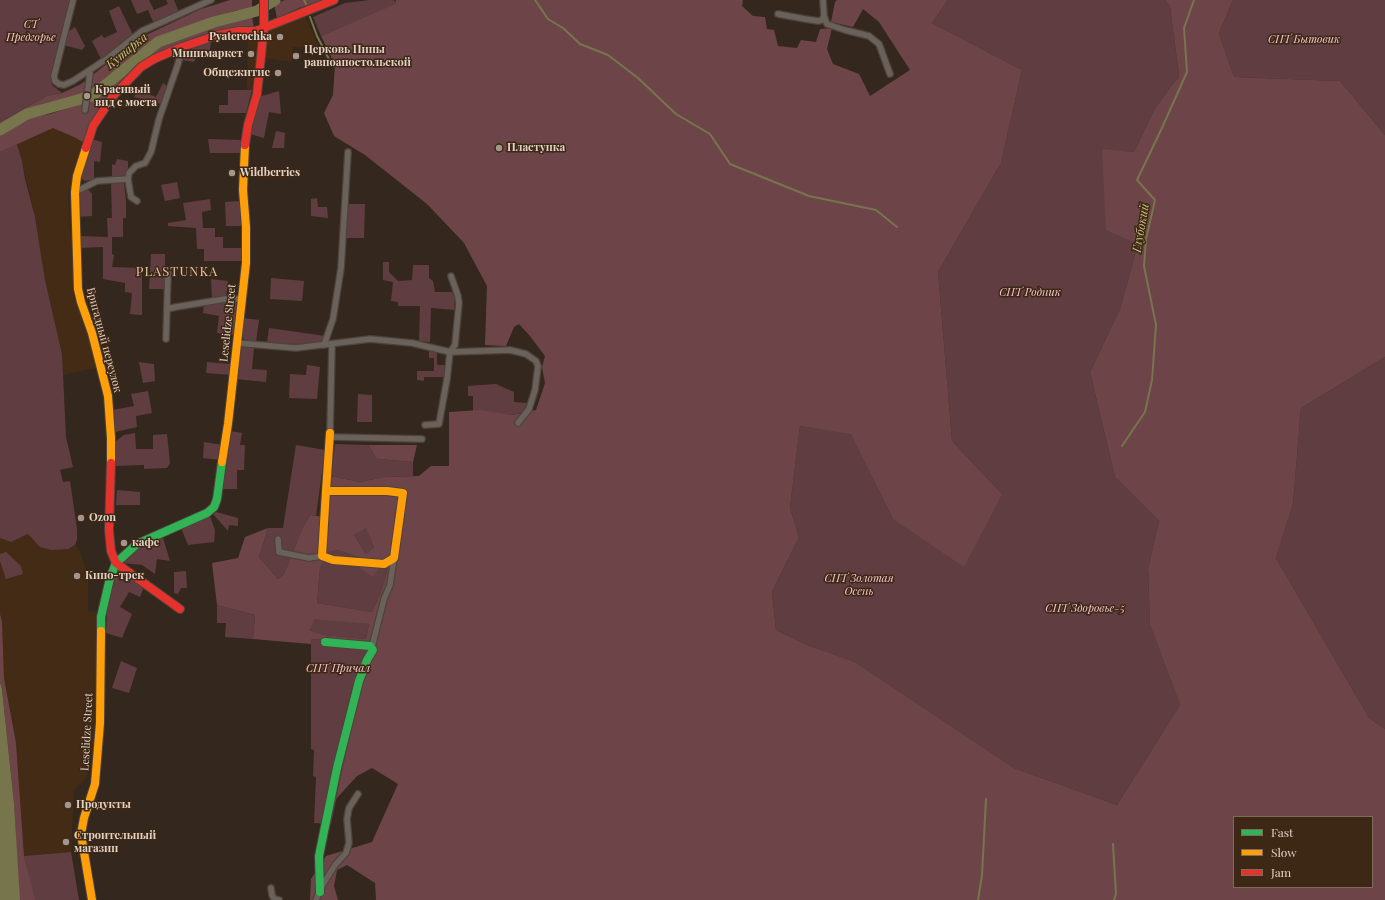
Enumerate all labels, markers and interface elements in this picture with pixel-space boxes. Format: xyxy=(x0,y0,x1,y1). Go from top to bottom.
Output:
park label: СТ Предгорье xyxy=(6,18,56,44)
water label: Кутарка xyxy=(103,30,151,72)
place label: Pyaterochka xyxy=(209,30,272,44)
marker: Pyaterochka xyxy=(275,32,285,42)
park label: СНТ Бытовик xyxy=(1268,33,1340,47)
place label: Церковь Нины равноапостольской xyxy=(304,43,411,69)
place label: Минимаркет xyxy=(172,47,243,61)
marker: Минимаркет xyxy=(246,49,256,59)
marker: Церковь Нины равноапостольской xyxy=(291,51,301,61)
place label: Общежитие xyxy=(203,66,270,80)
marker: Общежитие xyxy=(273,68,283,78)
place label: Красивый вид с моста xyxy=(95,83,157,109)
marker: Красивый вид с моста xyxy=(82,91,92,101)
place label: Пластунка xyxy=(507,141,565,155)
marker: Пластунка xyxy=(494,143,504,153)
place label: Wildberries xyxy=(240,166,300,180)
marker: Wildberries xyxy=(227,168,237,178)
water label: Глубокий xyxy=(1130,202,1152,254)
district label: PLASTUNKA xyxy=(136,264,218,280)
street label: Leselidze Street xyxy=(217,283,239,363)
street label: Бригадный переулок xyxy=(84,286,124,394)
park label: СНТ Родник xyxy=(999,286,1061,300)
place label: Ozon xyxy=(89,511,116,525)
marker: Ozon xyxy=(76,513,86,523)
place label: кафе xyxy=(132,536,159,550)
marker: кафе xyxy=(119,538,129,548)
place label: Кино-трек xyxy=(85,569,144,583)
marker: Кино-трек xyxy=(72,571,82,581)
park label: СНТ Золотая Осень xyxy=(824,572,894,598)
park label: СНТ Здоровье-5 xyxy=(1045,602,1125,616)
park label: СНТ Причал xyxy=(306,662,370,676)
street label: Leselidze Street xyxy=(78,693,96,771)
place label: Продукты xyxy=(76,798,131,812)
marker: Продукты xyxy=(63,800,73,810)
legend xyxy=(1233,816,1373,888)
text: Fast xyxy=(1271,824,1293,840)
place label: Строительный магазин xyxy=(74,829,156,855)
marker: Строительный магазин xyxy=(61,837,71,847)
text: Slow xyxy=(1271,844,1297,860)
text: Jam xyxy=(1271,864,1291,880)

